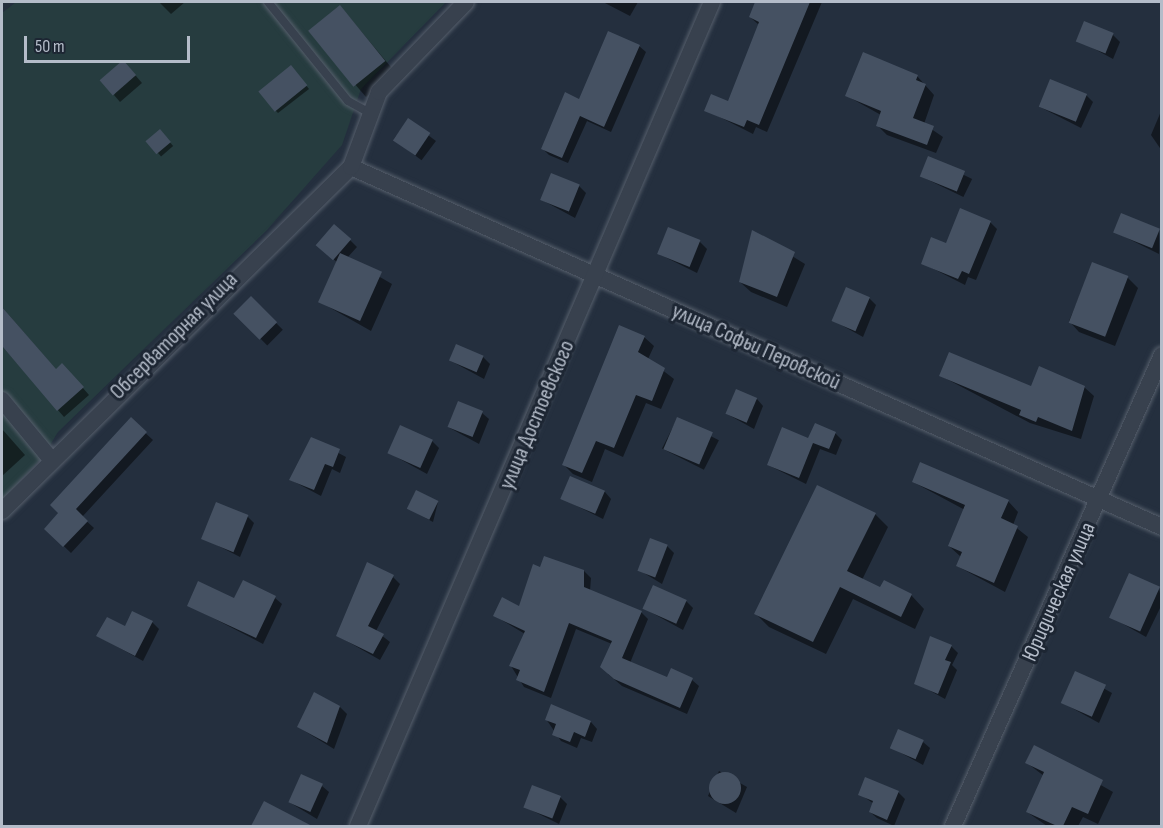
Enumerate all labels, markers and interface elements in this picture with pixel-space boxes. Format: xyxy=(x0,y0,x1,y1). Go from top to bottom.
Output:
scale bar xyxy=(27,24,194,62)
text: 50 m xyxy=(35,36,65,57)
street label: Обсерваторная улица xyxy=(105,267,243,405)
street label: улица Софьи Перовской xyxy=(668,298,844,396)
street label: улица Достоевского xyxy=(494,337,580,493)
street label: Юридическая улица xyxy=(1017,518,1101,666)

